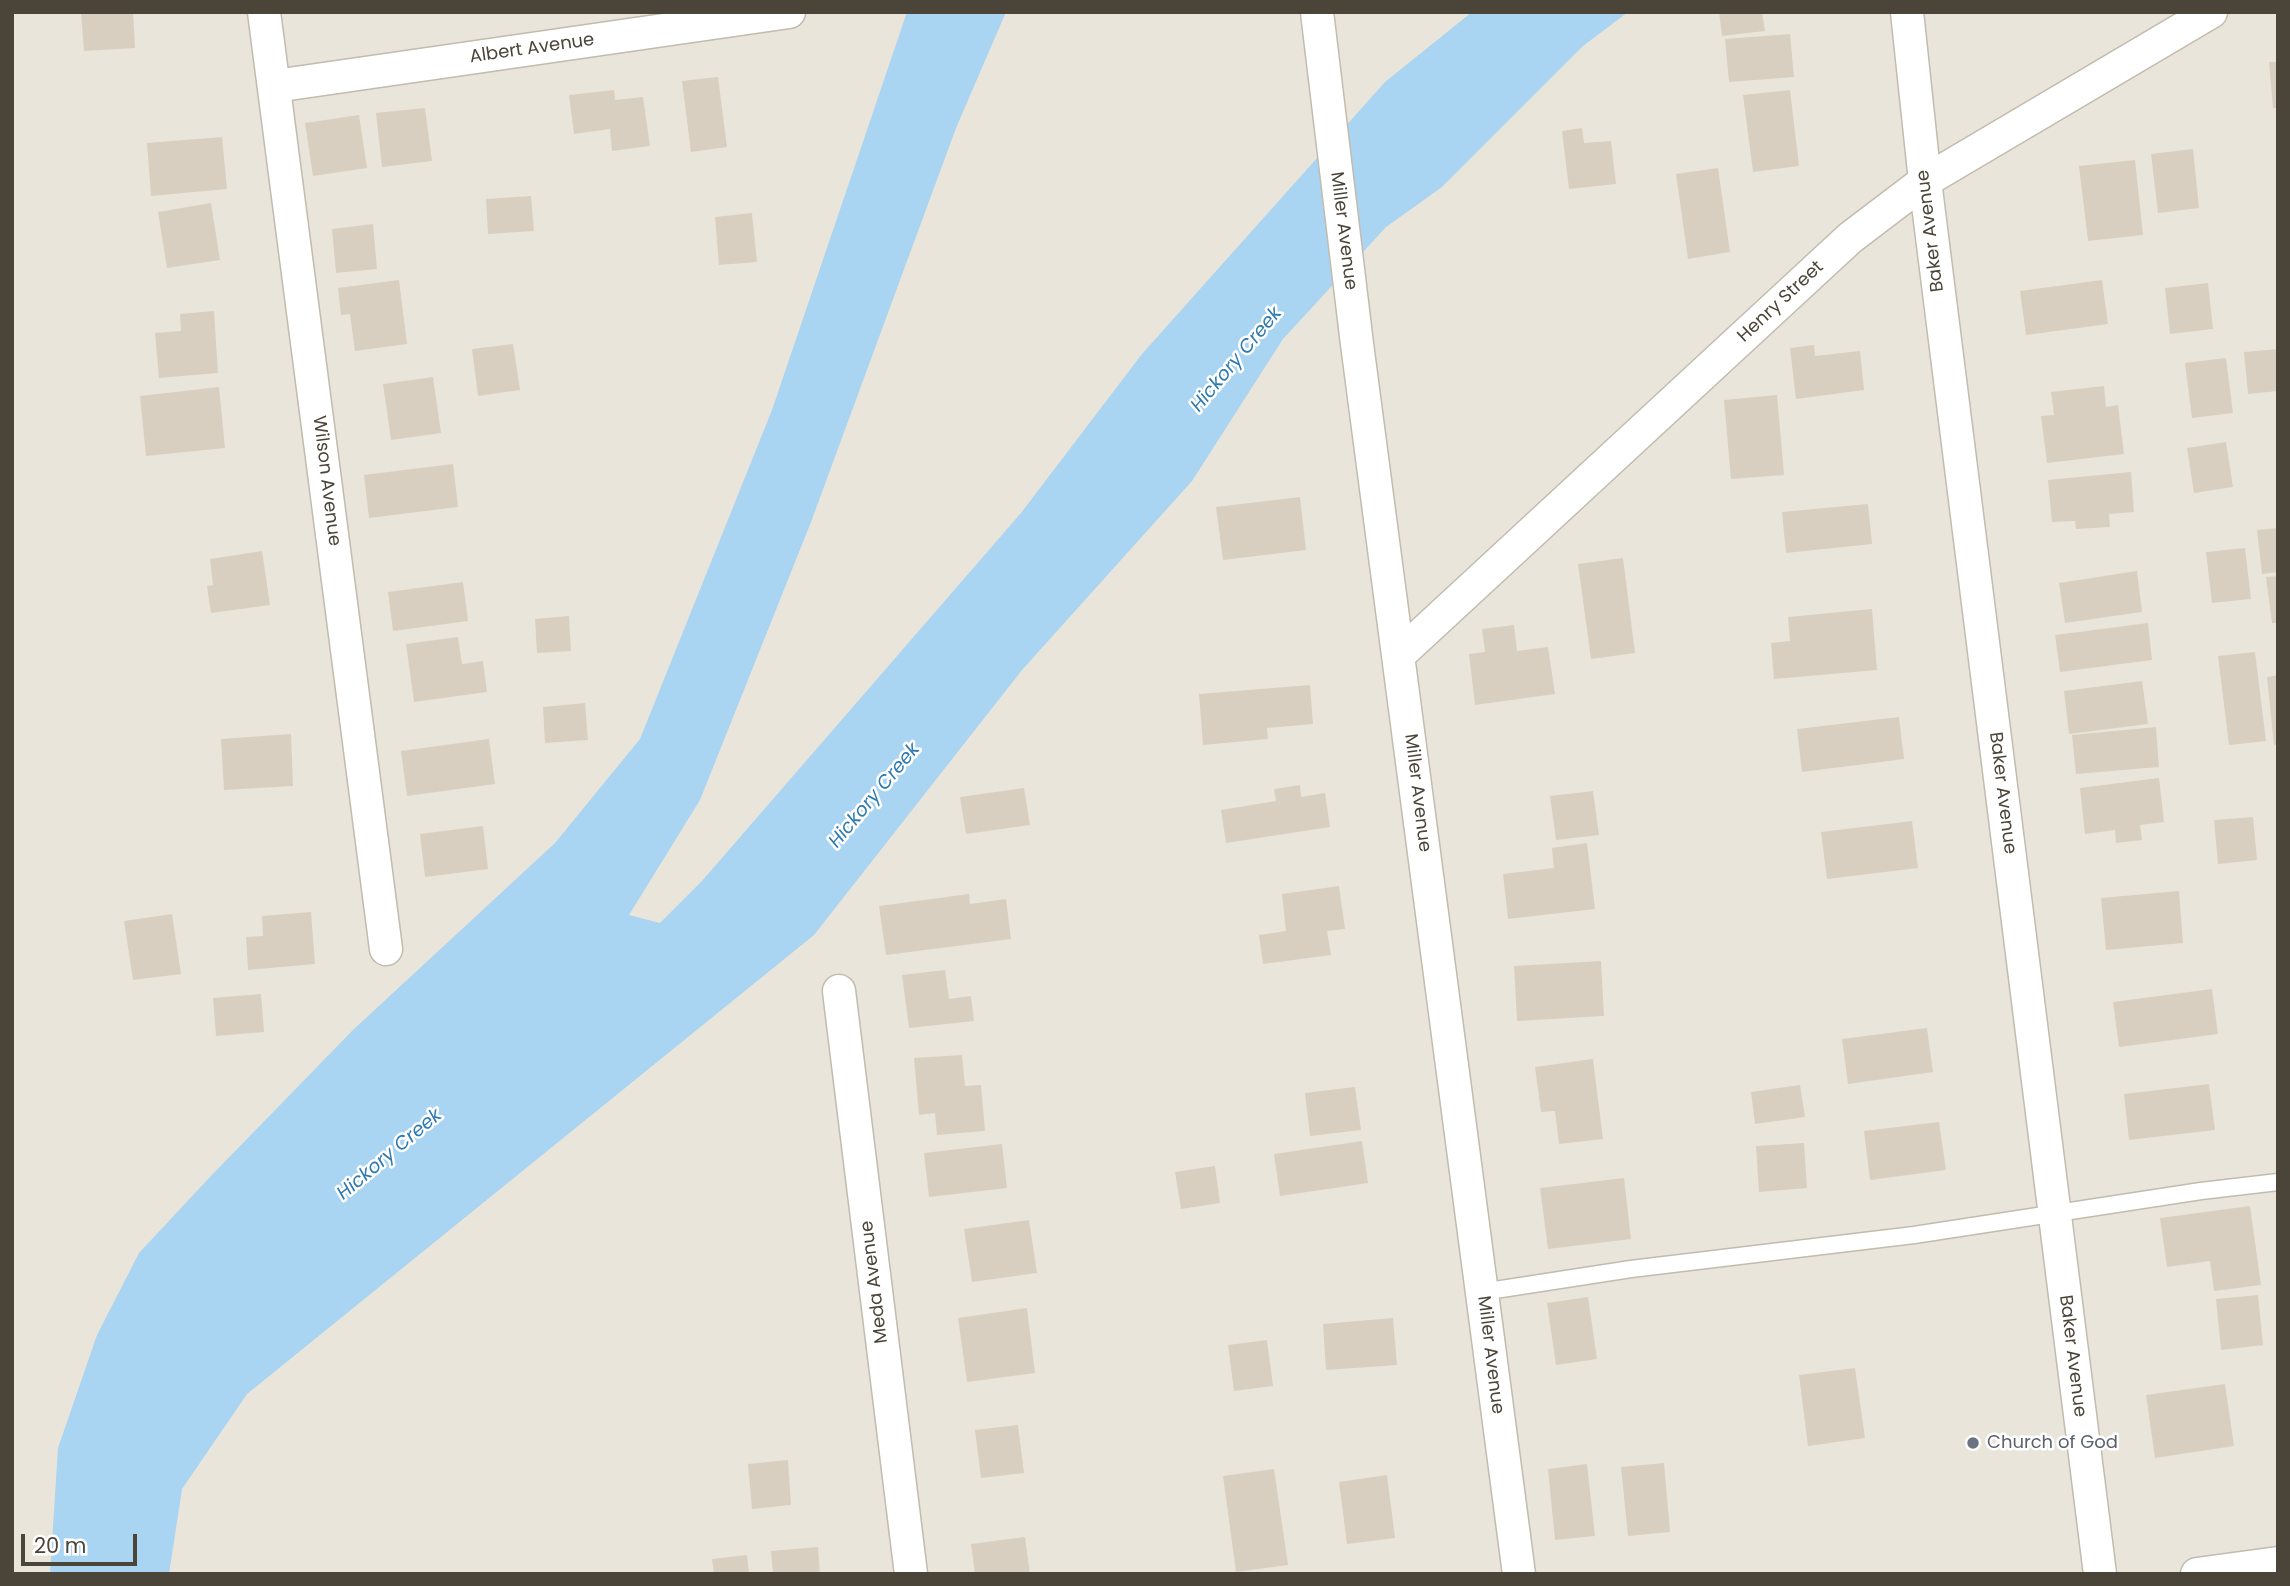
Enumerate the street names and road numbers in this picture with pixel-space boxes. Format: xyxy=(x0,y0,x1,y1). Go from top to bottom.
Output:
street label: Albert Avenue xyxy=(468,30,596,68)
street label: Baker Avenue xyxy=(1913,169,1949,293)
street label: Miller Avenue xyxy=(1325,171,1361,291)
street label: Henry Street xyxy=(1734,257,1828,347)
street label: Wilson Avenue xyxy=(307,415,345,547)
street label: Baker Avenue xyxy=(1984,731,2020,855)
street label: Miller Avenue xyxy=(1399,733,1435,853)
street label: Meda Avenue xyxy=(857,1219,893,1345)
street label: Baker Avenue xyxy=(2054,1294,2090,1418)
street label: Miller Avenue xyxy=(1472,1295,1508,1415)

